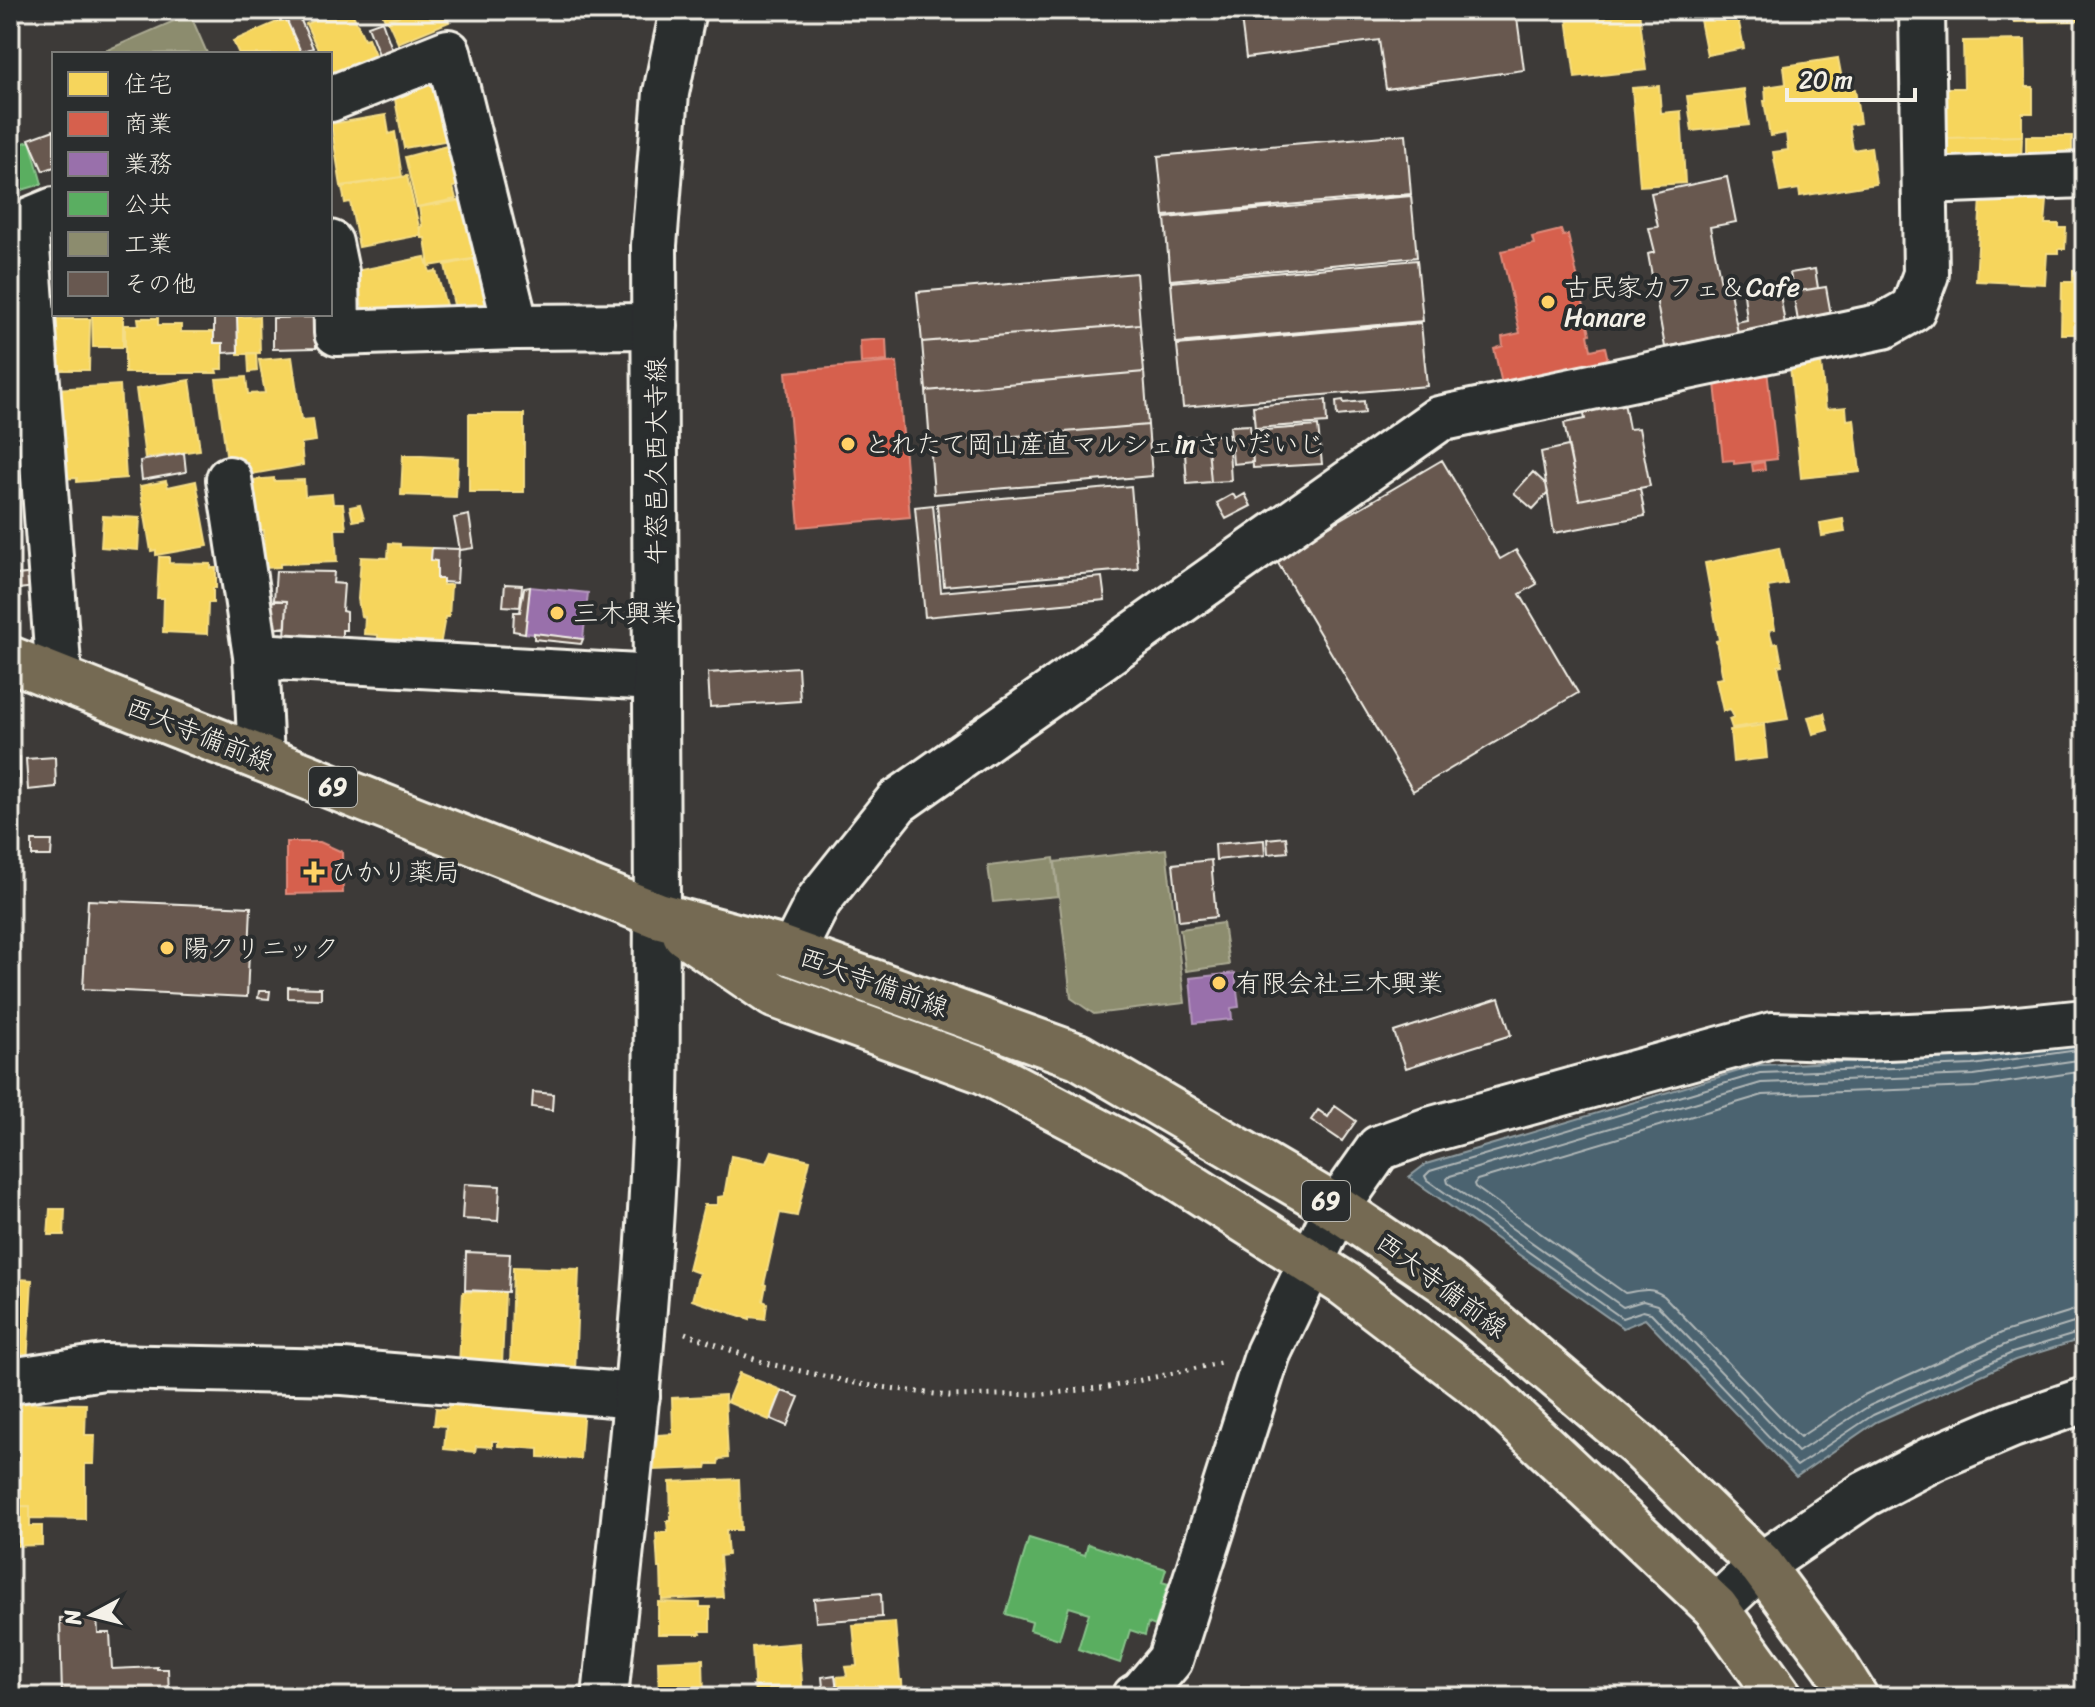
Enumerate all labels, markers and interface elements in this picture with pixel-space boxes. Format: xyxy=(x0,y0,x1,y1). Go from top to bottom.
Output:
legend xyxy=(52,52,332,316)
scale bar xyxy=(1787,52,1915,102)
text: 20 m xyxy=(1799,59,1853,101)
text: 住宅 xyxy=(124,63,172,105)
text: 商業 xyxy=(124,103,172,145)
text: 業務 xyxy=(124,143,172,185)
text: 公共 xyxy=(124,183,172,225)
text: 工業 xyxy=(124,223,172,265)
text: その他 xyxy=(124,263,196,305)
place label: 古民家カフェ＆Cafe Hanare xyxy=(1564,264,1800,340)
marker: 古民家カフェ＆Cafe Hanare xyxy=(1539,293,1557,311)
street label: 牛窓邑久西大寺線 xyxy=(633,357,679,565)
place label: とれたて岡山産直マルシェinさいだいじ xyxy=(864,421,1325,467)
marker: とれたて岡山産直マルシェinさいだいじ xyxy=(839,435,857,453)
place label: 三木興業 xyxy=(573,590,677,636)
marker: 三木興業 xyxy=(548,604,566,622)
street label: 西大寺備前線 xyxy=(119,683,281,785)
road number: 69 xyxy=(309,767,357,807)
place label: ひかり薬局 xyxy=(330,849,460,895)
marker: ひかり薬局 xyxy=(305,863,323,881)
place label: 陽クリニック xyxy=(183,925,339,971)
street label: 西大寺備前線 xyxy=(793,934,955,1030)
marker: 陽クリニック xyxy=(158,939,176,957)
place label: 有限会社三木興業 xyxy=(1235,960,1443,1006)
marker: 有限会社三木興業 xyxy=(1210,974,1228,992)
road number: 69 xyxy=(1302,1181,1350,1221)
street label: 西大寺備前線 xyxy=(1366,1220,1518,1350)
north arrow xyxy=(52,1575,132,1655)
text: N xyxy=(52,1607,93,1628)

